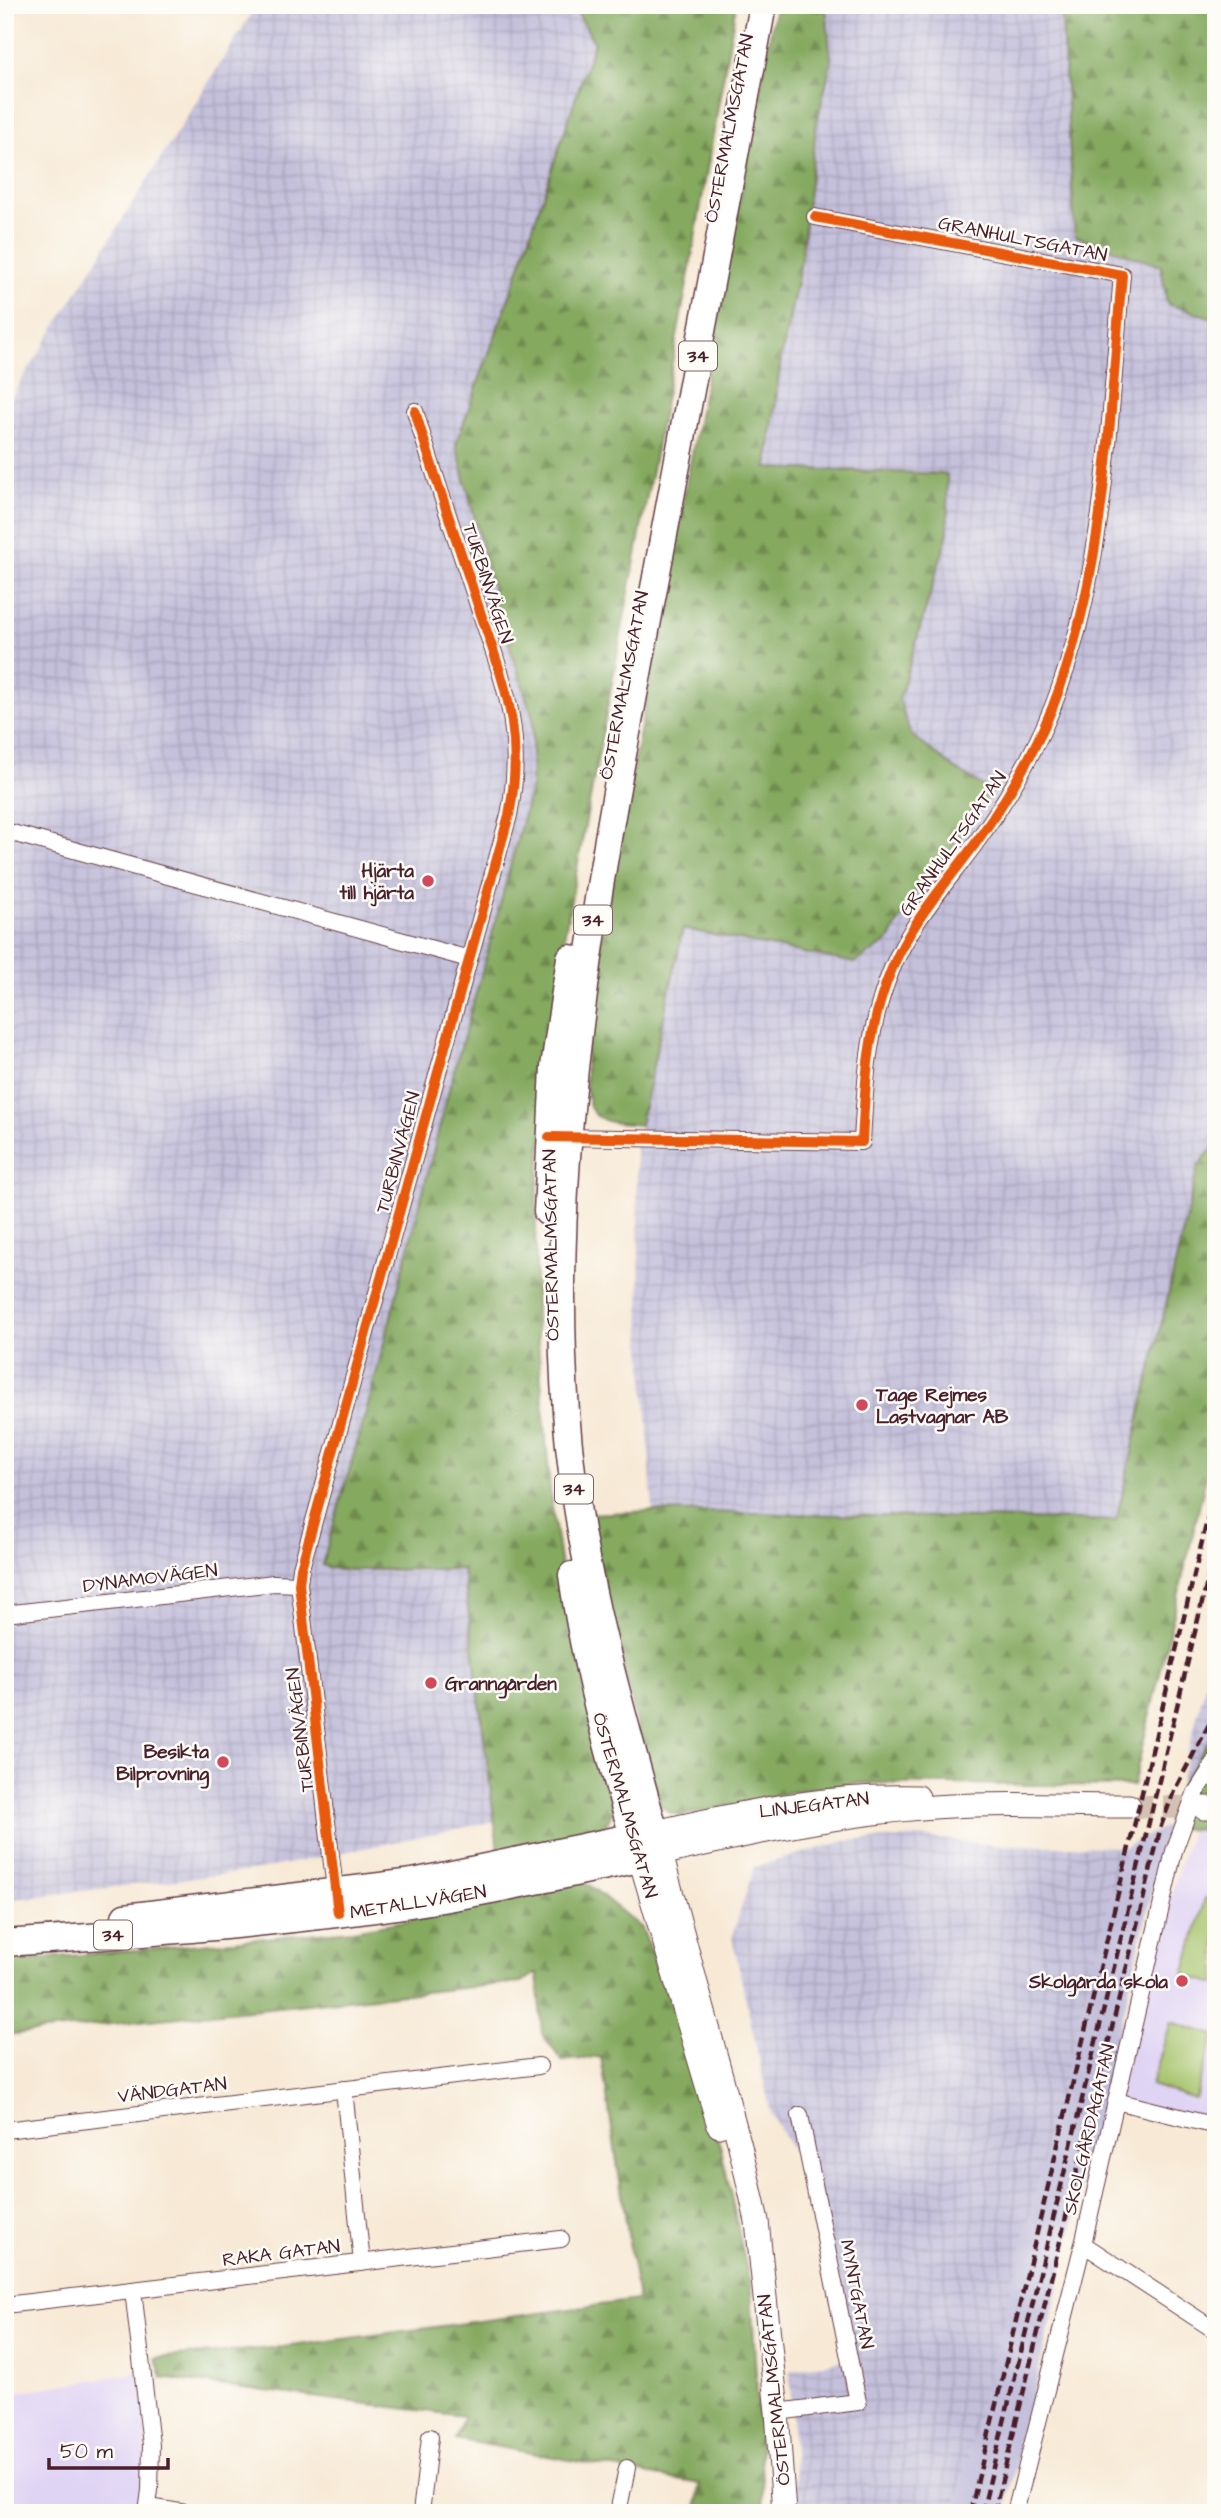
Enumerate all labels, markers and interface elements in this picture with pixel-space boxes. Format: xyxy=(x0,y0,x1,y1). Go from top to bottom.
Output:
street label: ÖSTERMALMSGATAN xyxy=(698,31,761,225)
street label: GRANHULTSGATAN xyxy=(936,210,1109,269)
road number: 34 xyxy=(679,342,717,370)
street label: TURBINVÄGEN xyxy=(455,520,520,647)
street label: ÖSTERMALMSGATAN xyxy=(593,588,656,782)
street label: GRANHULTSGATAN xyxy=(893,766,1013,922)
place label: Hjärta till hjärta xyxy=(339,858,414,907)
marker: Hjärta till hjärta xyxy=(420,873,436,889)
road number: 34 xyxy=(574,905,612,934)
street label: TURBINVÄGEN xyxy=(369,1089,428,1216)
street label: ÖSTERMALMSGATAN xyxy=(536,1149,567,1341)
place label: Tage Rejmes Lastvagnar AB xyxy=(875,1382,1009,1432)
marker: Tage Rejmes Lastvagnar AB xyxy=(854,1397,870,1413)
road number: 34 xyxy=(555,1474,593,1504)
street label: DYNAMOVÄGEN xyxy=(81,1557,219,1600)
street label: TURBINVÄGEN xyxy=(279,1666,321,1793)
place label: Granngården xyxy=(445,1671,557,1699)
marker: Granngården xyxy=(423,1675,439,1691)
street label: ÖSTERMALMSGATAN xyxy=(585,1710,664,1901)
place label: Besikta Bilprovning xyxy=(116,1739,209,1789)
marker: Besikta Bilprovning xyxy=(215,1754,231,1770)
street label: LINJEGATAN xyxy=(758,1785,871,1826)
street label: METALLVÄGEN xyxy=(348,1878,488,1927)
road number: 34 xyxy=(94,1921,132,1950)
place label: Skolgårda skola xyxy=(1028,1969,1168,1997)
marker: Skolgårda skola xyxy=(1174,1973,1190,1989)
street label: SKOLGÅRDAGATAN xyxy=(1057,2041,1122,2217)
street label: VÄNDGATAN xyxy=(116,2070,228,2111)
street label: RAKA GATAN xyxy=(221,2233,342,2274)
street label: MYNTGATAN xyxy=(833,2237,880,2351)
street label: ÖSTERMALMSGATAN xyxy=(751,2293,798,2487)
scale bar xyxy=(49,2427,168,2471)
text: 50 m xyxy=(60,2437,114,2466)

